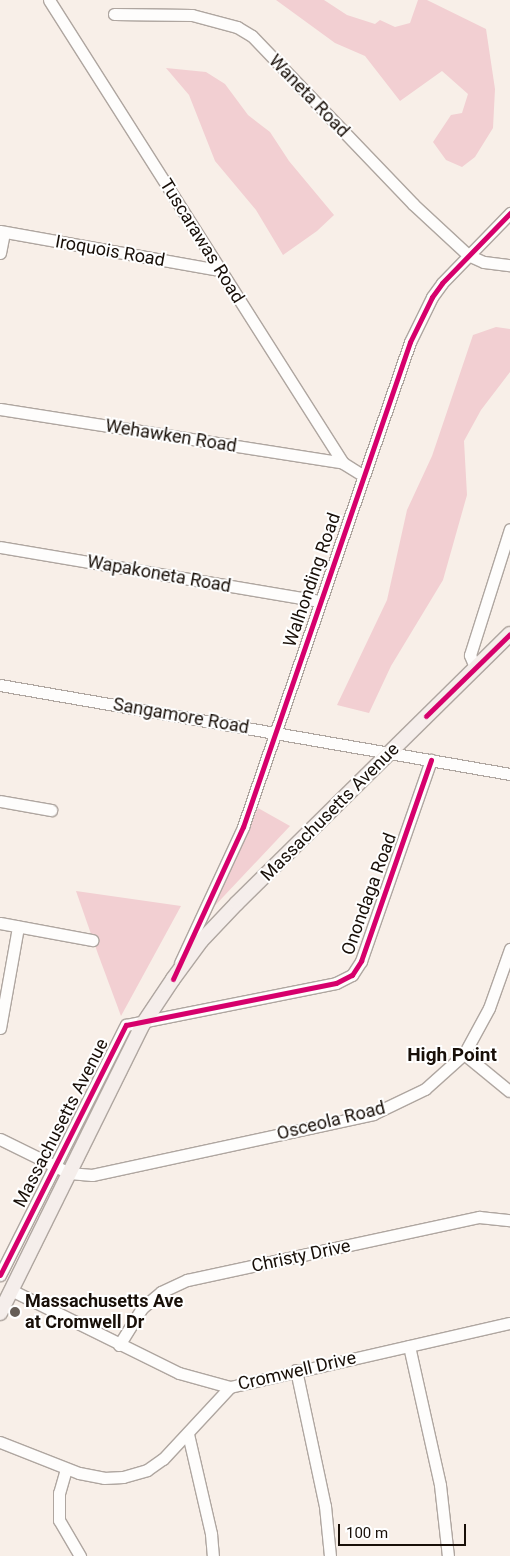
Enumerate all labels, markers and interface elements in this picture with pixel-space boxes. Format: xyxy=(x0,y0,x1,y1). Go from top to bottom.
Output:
street label: Waneta Road xyxy=(264,50,354,142)
street label: Tuscarawas Road xyxy=(155,175,249,307)
street label: Iroquois Road xyxy=(53,231,167,271)
street label: Wehawken Road xyxy=(104,415,238,457)
street label: Walhonding Road xyxy=(279,510,345,650)
street label: Wapakoneta Road xyxy=(85,551,233,597)
street label: Sangamore Road xyxy=(111,693,251,739)
street label: Massachusetts Avenue xyxy=(256,738,404,886)
street label: Onondaga Road xyxy=(337,830,401,958)
street label: Massachusetts Avenue xyxy=(9,1035,113,1211)
district label: High Point xyxy=(407,1044,497,1066)
street label: Osceola Road xyxy=(275,1097,387,1145)
street label: Christy Drive xyxy=(250,1235,352,1277)
place label: Massachusetts Ave at Cromwell Dr xyxy=(25,1291,183,1334)
marker: Massachusetts Ave at Cromwell Dr xyxy=(9,1306,21,1318)
street label: Cromwell Drive xyxy=(236,1347,358,1395)
scale bar xyxy=(340,1514,468,1546)
text: 100 m xyxy=(346,1524,388,1542)

